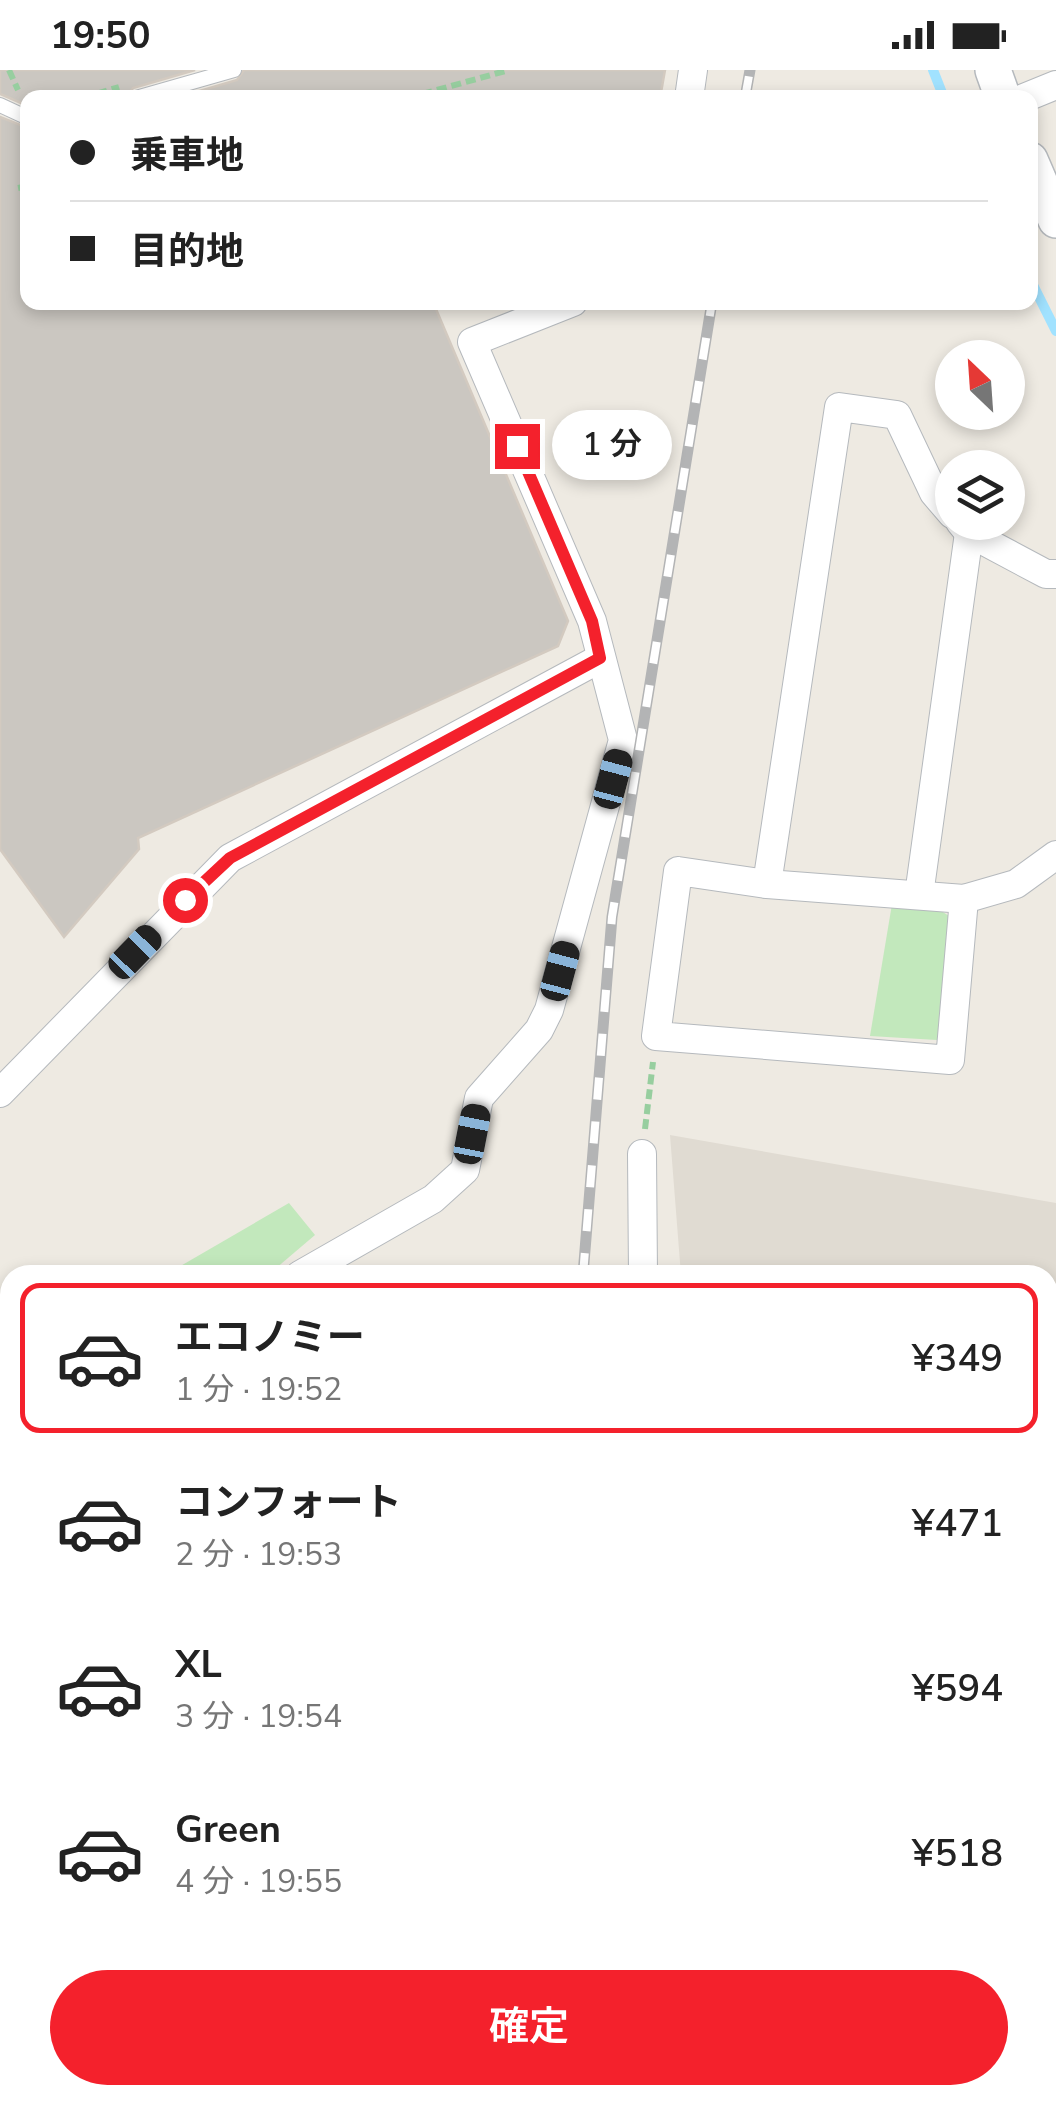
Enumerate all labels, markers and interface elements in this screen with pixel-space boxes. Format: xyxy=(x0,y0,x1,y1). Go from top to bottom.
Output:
text: 19:50 xyxy=(50,10,151,61)
text: 乗車地 xyxy=(130,130,244,181)
text: 目的地 xyxy=(130,226,244,277)
north arrow xyxy=(935,340,1025,430)
map controls xyxy=(935,340,1025,540)
callout: 1 分 xyxy=(552,411,672,481)
text: 1 分 xyxy=(582,423,642,466)
route end xyxy=(495,424,540,469)
button: layers xyxy=(935,450,1025,540)
car xyxy=(591,746,635,812)
route start xyxy=(163,878,208,923)
car xyxy=(103,920,167,984)
car xyxy=(538,938,582,1004)
car xyxy=(452,1102,492,1166)
text: エコノミー xyxy=(175,1312,365,1363)
icon: car xyxy=(55,1313,145,1403)
text: ¥349 xyxy=(912,1333,1003,1384)
text: 1 分 · 19:52 xyxy=(175,1368,342,1411)
text: コンフォート xyxy=(175,1477,402,1528)
icon: car xyxy=(55,1478,145,1568)
text: ¥471 xyxy=(912,1498,1003,1549)
text: 2 分 · 19:53 xyxy=(175,1533,342,1576)
text: XL xyxy=(175,1639,222,1690)
icon: car xyxy=(55,1643,145,1733)
text: ¥594 xyxy=(912,1663,1003,1714)
text: 3 分 · 19:54 xyxy=(175,1695,342,1738)
text: Green xyxy=(175,1804,281,1855)
icon: car xyxy=(55,1808,145,1898)
text: ¥518 xyxy=(912,1828,1003,1879)
text: 4 分 · 19:55 xyxy=(175,1860,342,1903)
button: 確定 xyxy=(50,1970,1008,2085)

